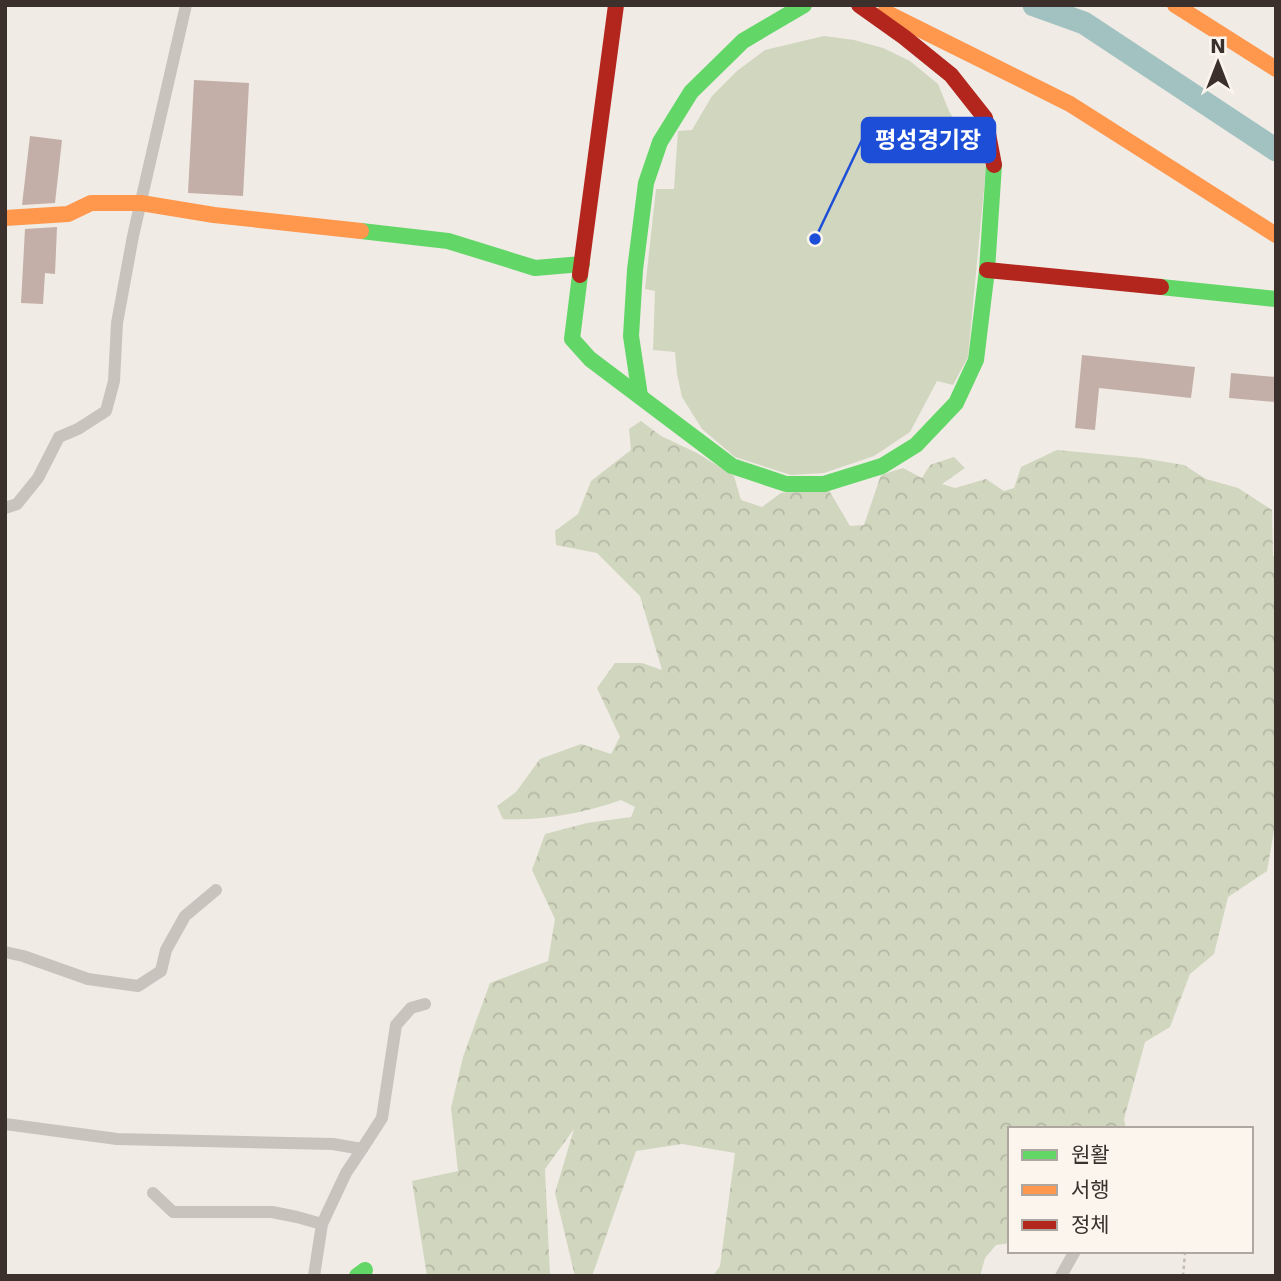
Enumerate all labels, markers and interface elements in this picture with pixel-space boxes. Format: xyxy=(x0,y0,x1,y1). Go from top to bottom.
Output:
north arrow xyxy=(1183,28,1253,98)
text: N xyxy=(1210,35,1226,57)
callout: 평성경기장 xyxy=(862,118,995,162)
text: 평성경기장 xyxy=(875,127,981,153)
legend xyxy=(1008,1127,1253,1253)
text: 원활 xyxy=(1071,1143,1110,1167)
text: 서행 xyxy=(1071,1178,1110,1202)
text: 정체 xyxy=(1071,1213,1110,1237)

